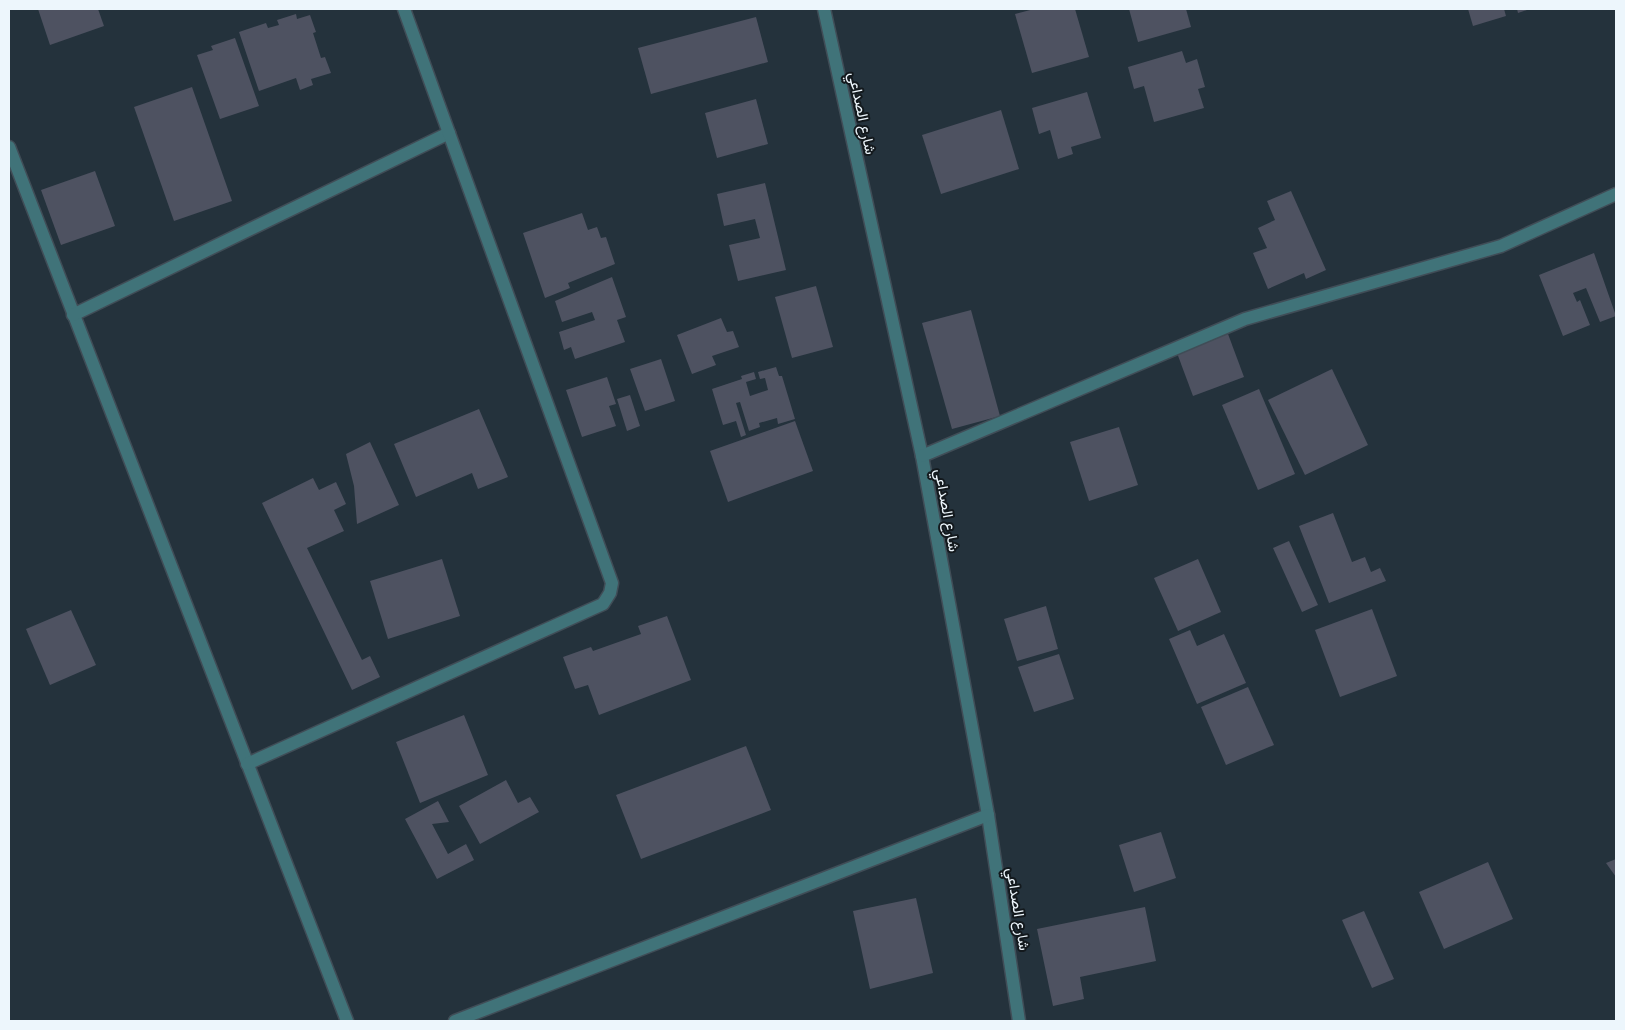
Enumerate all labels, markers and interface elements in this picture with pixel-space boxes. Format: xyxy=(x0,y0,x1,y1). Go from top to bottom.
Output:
street label: شارع الصداعي xyxy=(841,70,882,157)
street label: شارع الصداعي xyxy=(927,467,965,554)
street label: شارع الصداعي xyxy=(999,866,1035,953)

